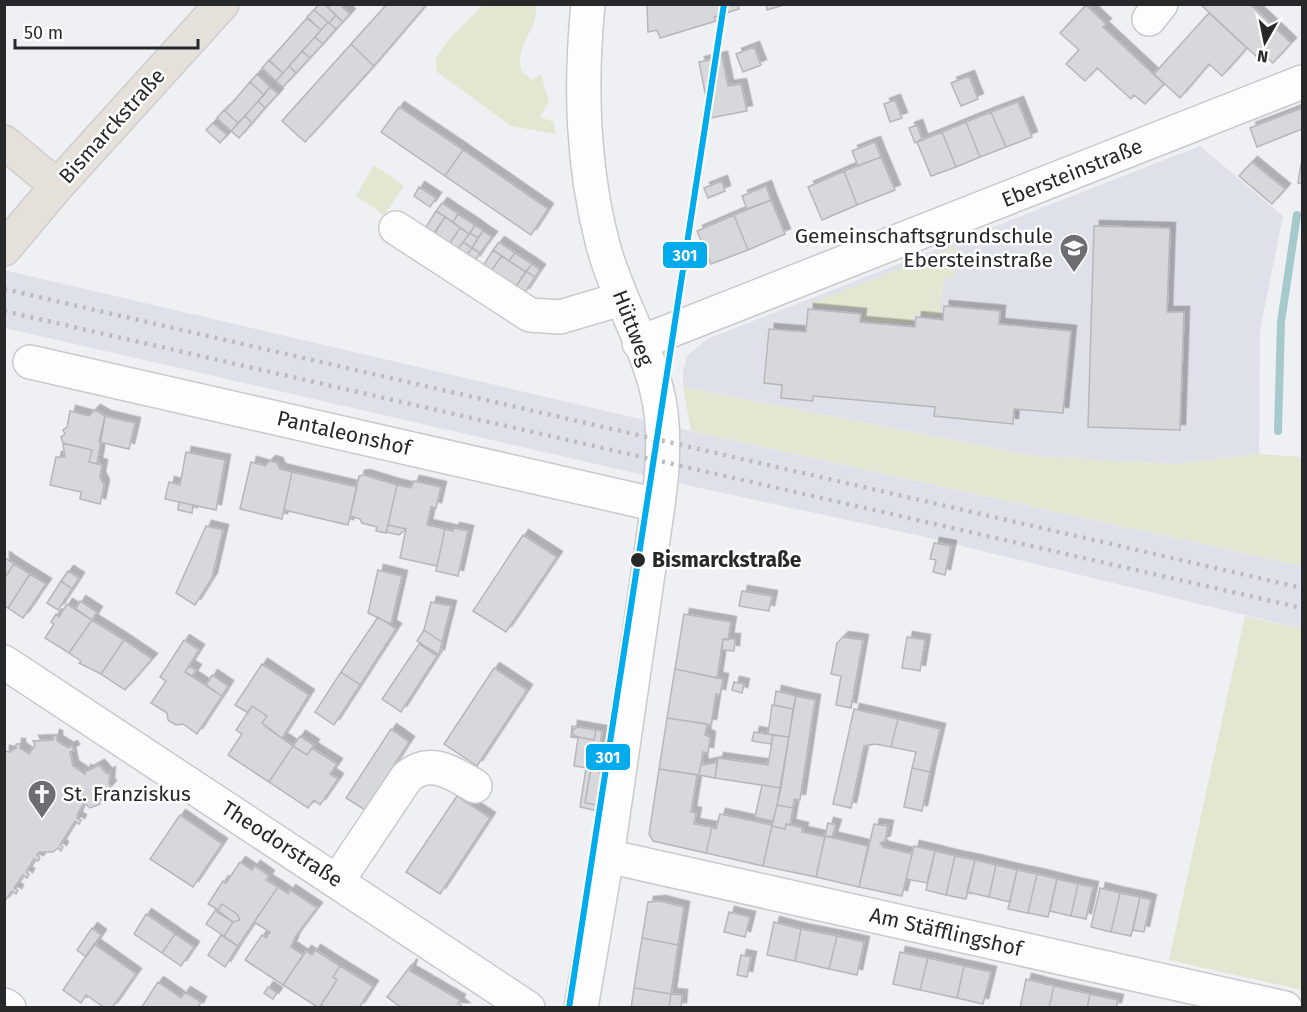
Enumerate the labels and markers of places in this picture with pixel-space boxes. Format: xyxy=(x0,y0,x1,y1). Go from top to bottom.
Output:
place label: Gemeinschaftsgrundschule Ebersteinstraße xyxy=(795,223,1053,273)
school or university icon: Gemeinschaftsgrundschule Ebersteinstraße xyxy=(1058,232,1090,274)
place label: Bismarckstraße xyxy=(652,547,802,573)
marker: Bismarckstraße xyxy=(629,551,647,569)
church icon: St. Franziskus xyxy=(26,778,58,820)
place label: St. Franziskus xyxy=(63,781,191,807)

